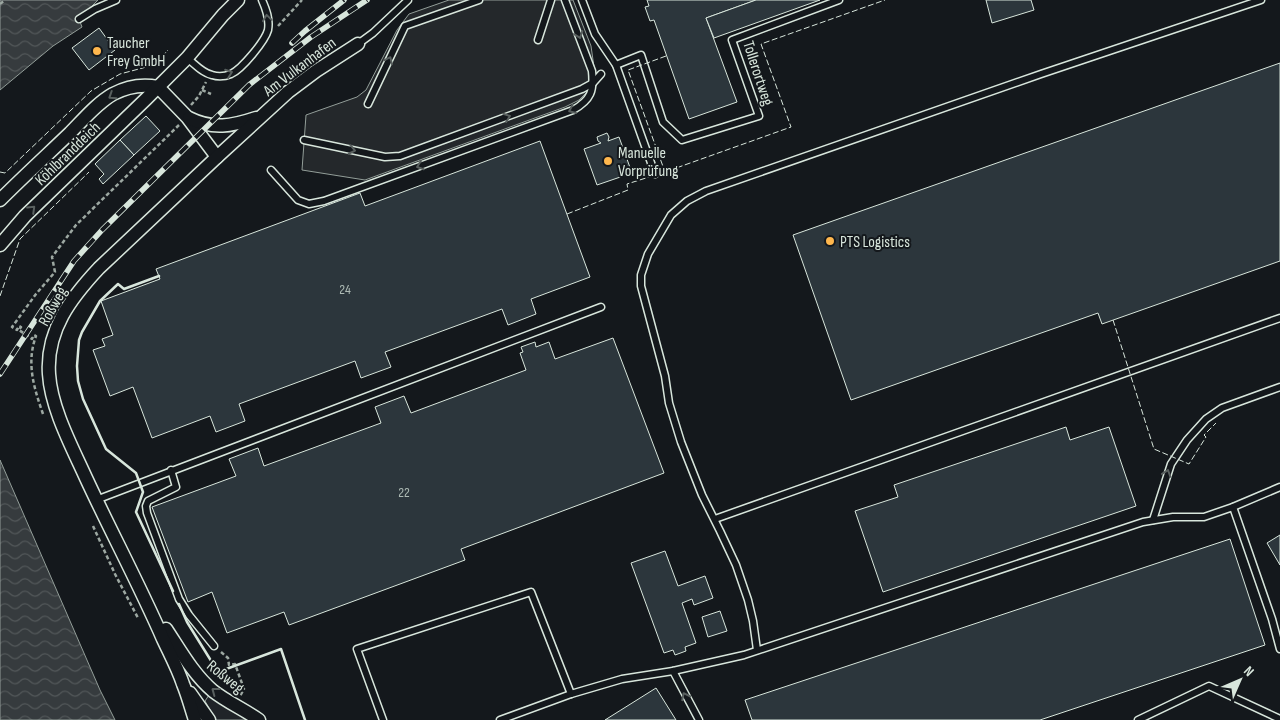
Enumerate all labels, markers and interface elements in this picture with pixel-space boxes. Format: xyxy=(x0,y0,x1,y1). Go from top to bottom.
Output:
one-way arrow xyxy=(262,14,273,22)
one-way arrow xyxy=(573,30,583,39)
place label: Taucher Frey GmbH xyxy=(107,34,165,71)
street label: Am Vulkanhafen xyxy=(259,34,340,101)
street label: Tollerortweg xyxy=(738,39,777,108)
marker: Taucher Frey GmbH xyxy=(91,45,103,57)
one-way arrow xyxy=(383,56,394,65)
one-way arrow xyxy=(224,69,233,79)
one-way arrow xyxy=(108,90,118,99)
one-way arrow xyxy=(568,103,577,114)
one-way arrow xyxy=(502,113,511,123)
street label: Köhlbranddeich xyxy=(31,118,105,190)
one-way arrow xyxy=(348,144,356,155)
place label: Manuelle Vorprüfung xyxy=(618,144,678,181)
marker: Manuelle Vorprüfung xyxy=(602,155,614,167)
one-way arrow xyxy=(416,160,424,170)
one-way arrow xyxy=(27,205,36,214)
place label: PTS Logistics xyxy=(840,233,910,252)
marker: PTS Logistics xyxy=(824,235,836,247)
house number: 24 xyxy=(339,281,351,298)
street label: Roßweg xyxy=(35,284,72,330)
one-way arrow xyxy=(1162,470,1172,478)
house number: 22 xyxy=(398,484,410,501)
north arrow xyxy=(1215,655,1265,705)
street label: Roßweg xyxy=(203,657,247,698)
text: N xyxy=(1240,663,1257,680)
one-way arrow xyxy=(212,689,221,697)
one-way arrow xyxy=(681,692,691,701)

